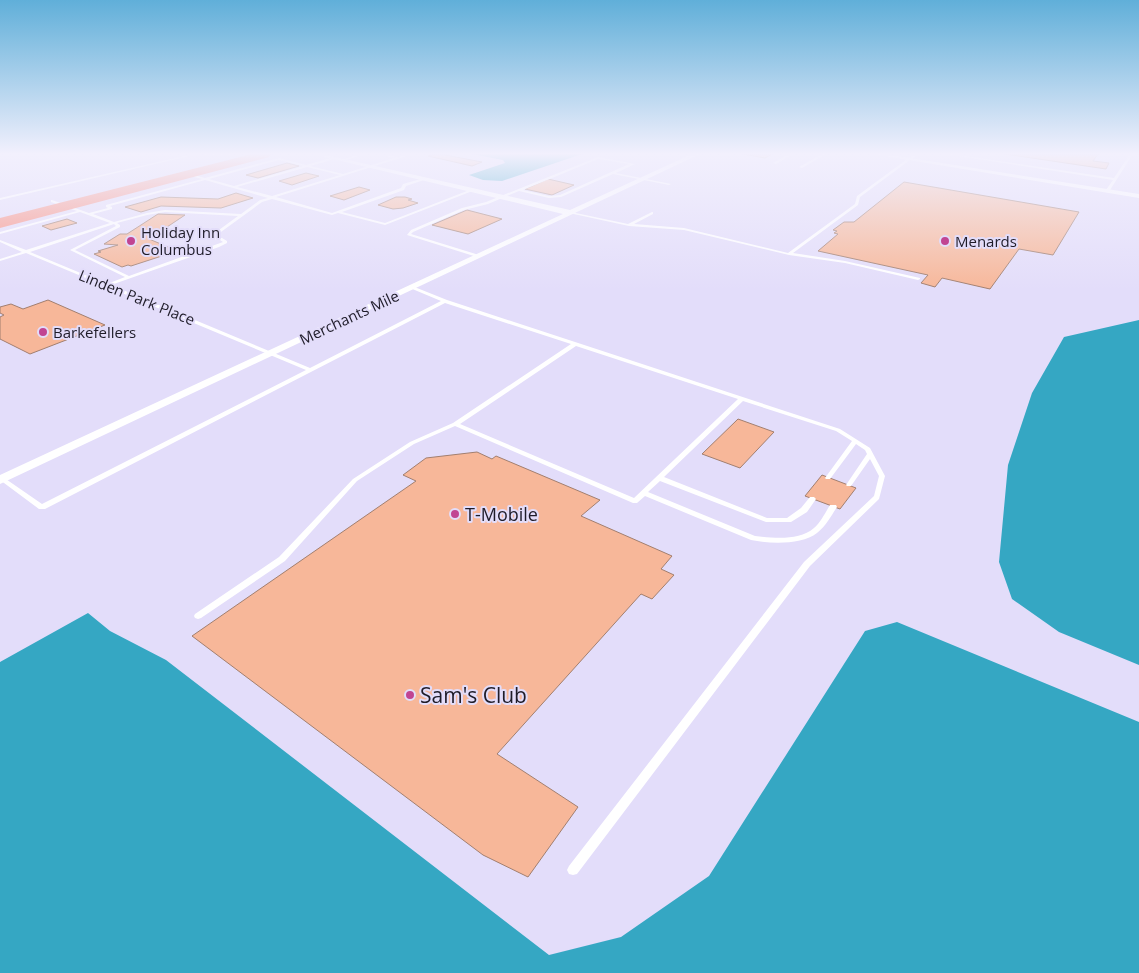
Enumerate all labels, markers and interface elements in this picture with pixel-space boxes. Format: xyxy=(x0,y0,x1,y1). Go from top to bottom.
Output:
place label: Holiday Inn Columbus xyxy=(141,222,220,259)
place label: Menards xyxy=(955,231,1017,251)
marker: Holiday Inn Columbus xyxy=(125,235,137,247)
marker: Menards xyxy=(939,235,951,247)
street label: Linden Park Place xyxy=(76,265,198,329)
street label: Merchants Mile xyxy=(296,285,402,349)
place label: Barkefellers xyxy=(53,322,136,342)
marker: Barkefellers xyxy=(37,326,49,338)
place label: T-Mobile xyxy=(465,502,538,526)
marker: T-Mobile xyxy=(449,508,461,520)
place label: Sam's Club xyxy=(420,681,527,709)
marker: Sam's Club xyxy=(404,689,416,701)

